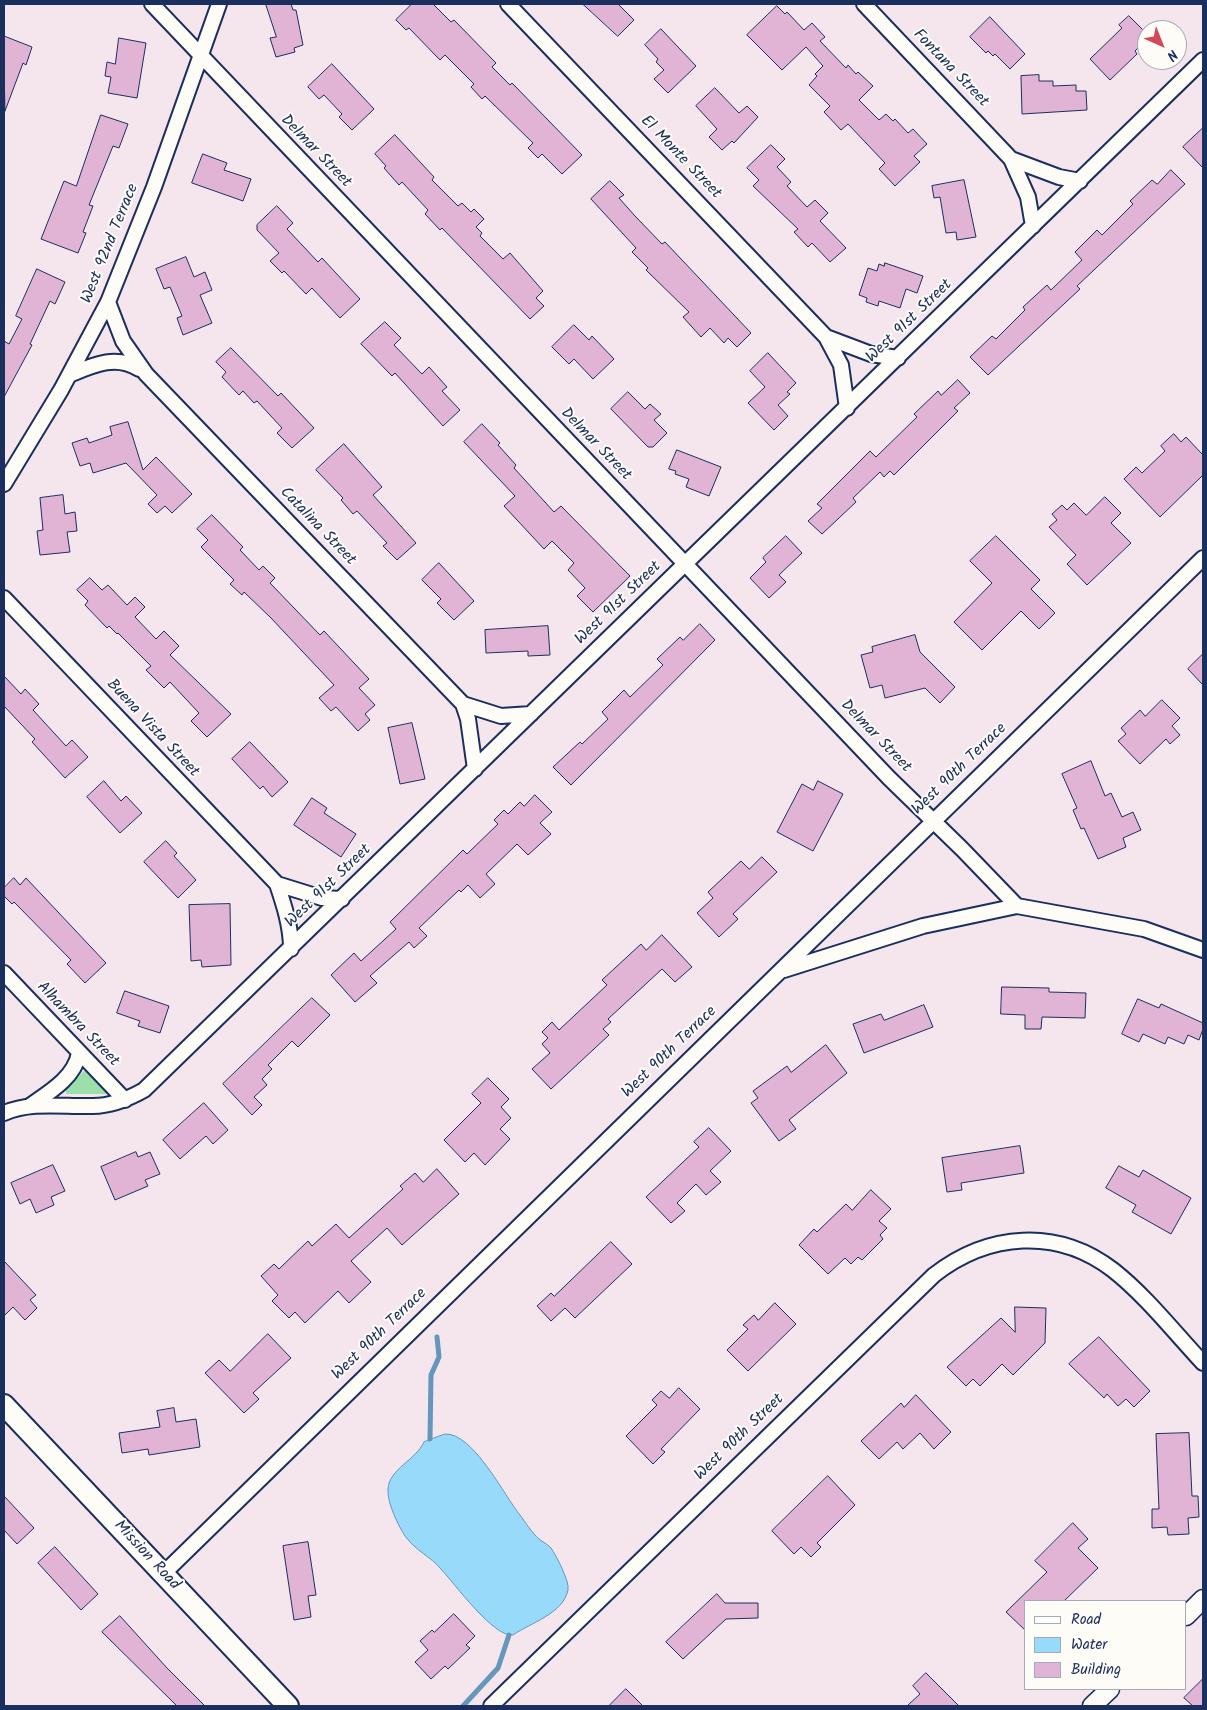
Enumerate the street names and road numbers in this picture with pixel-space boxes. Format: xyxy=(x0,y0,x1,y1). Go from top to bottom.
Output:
street label: Fontana Street xyxy=(908,26,992,112)
street label: Delmar Street xyxy=(275,112,355,192)
street label: El Monte Street xyxy=(635,112,725,204)
street label: West 92nd Terrace xyxy=(78,181,144,307)
street label: West 91st Street xyxy=(863,276,957,368)
street label: Delmar Street xyxy=(555,405,635,485)
street label: Catalina Street xyxy=(275,484,359,570)
street label: West 91st Street xyxy=(572,558,666,650)
street label: Buena Vista Street xyxy=(102,676,202,782)
street label: Delmar Street xyxy=(835,697,915,777)
street label: West 90th Terrace xyxy=(909,720,1011,820)
street label: West 91st Street xyxy=(282,841,376,933)
street label: Alhambra Street xyxy=(32,979,122,1071)
street label: West 90th Terrace xyxy=(619,1003,721,1103)
street label: West 90th Terrace xyxy=(329,1285,431,1385)
street label: West 90th Street xyxy=(691,1391,789,1485)
street label: Mission Road xyxy=(109,1517,183,1595)

